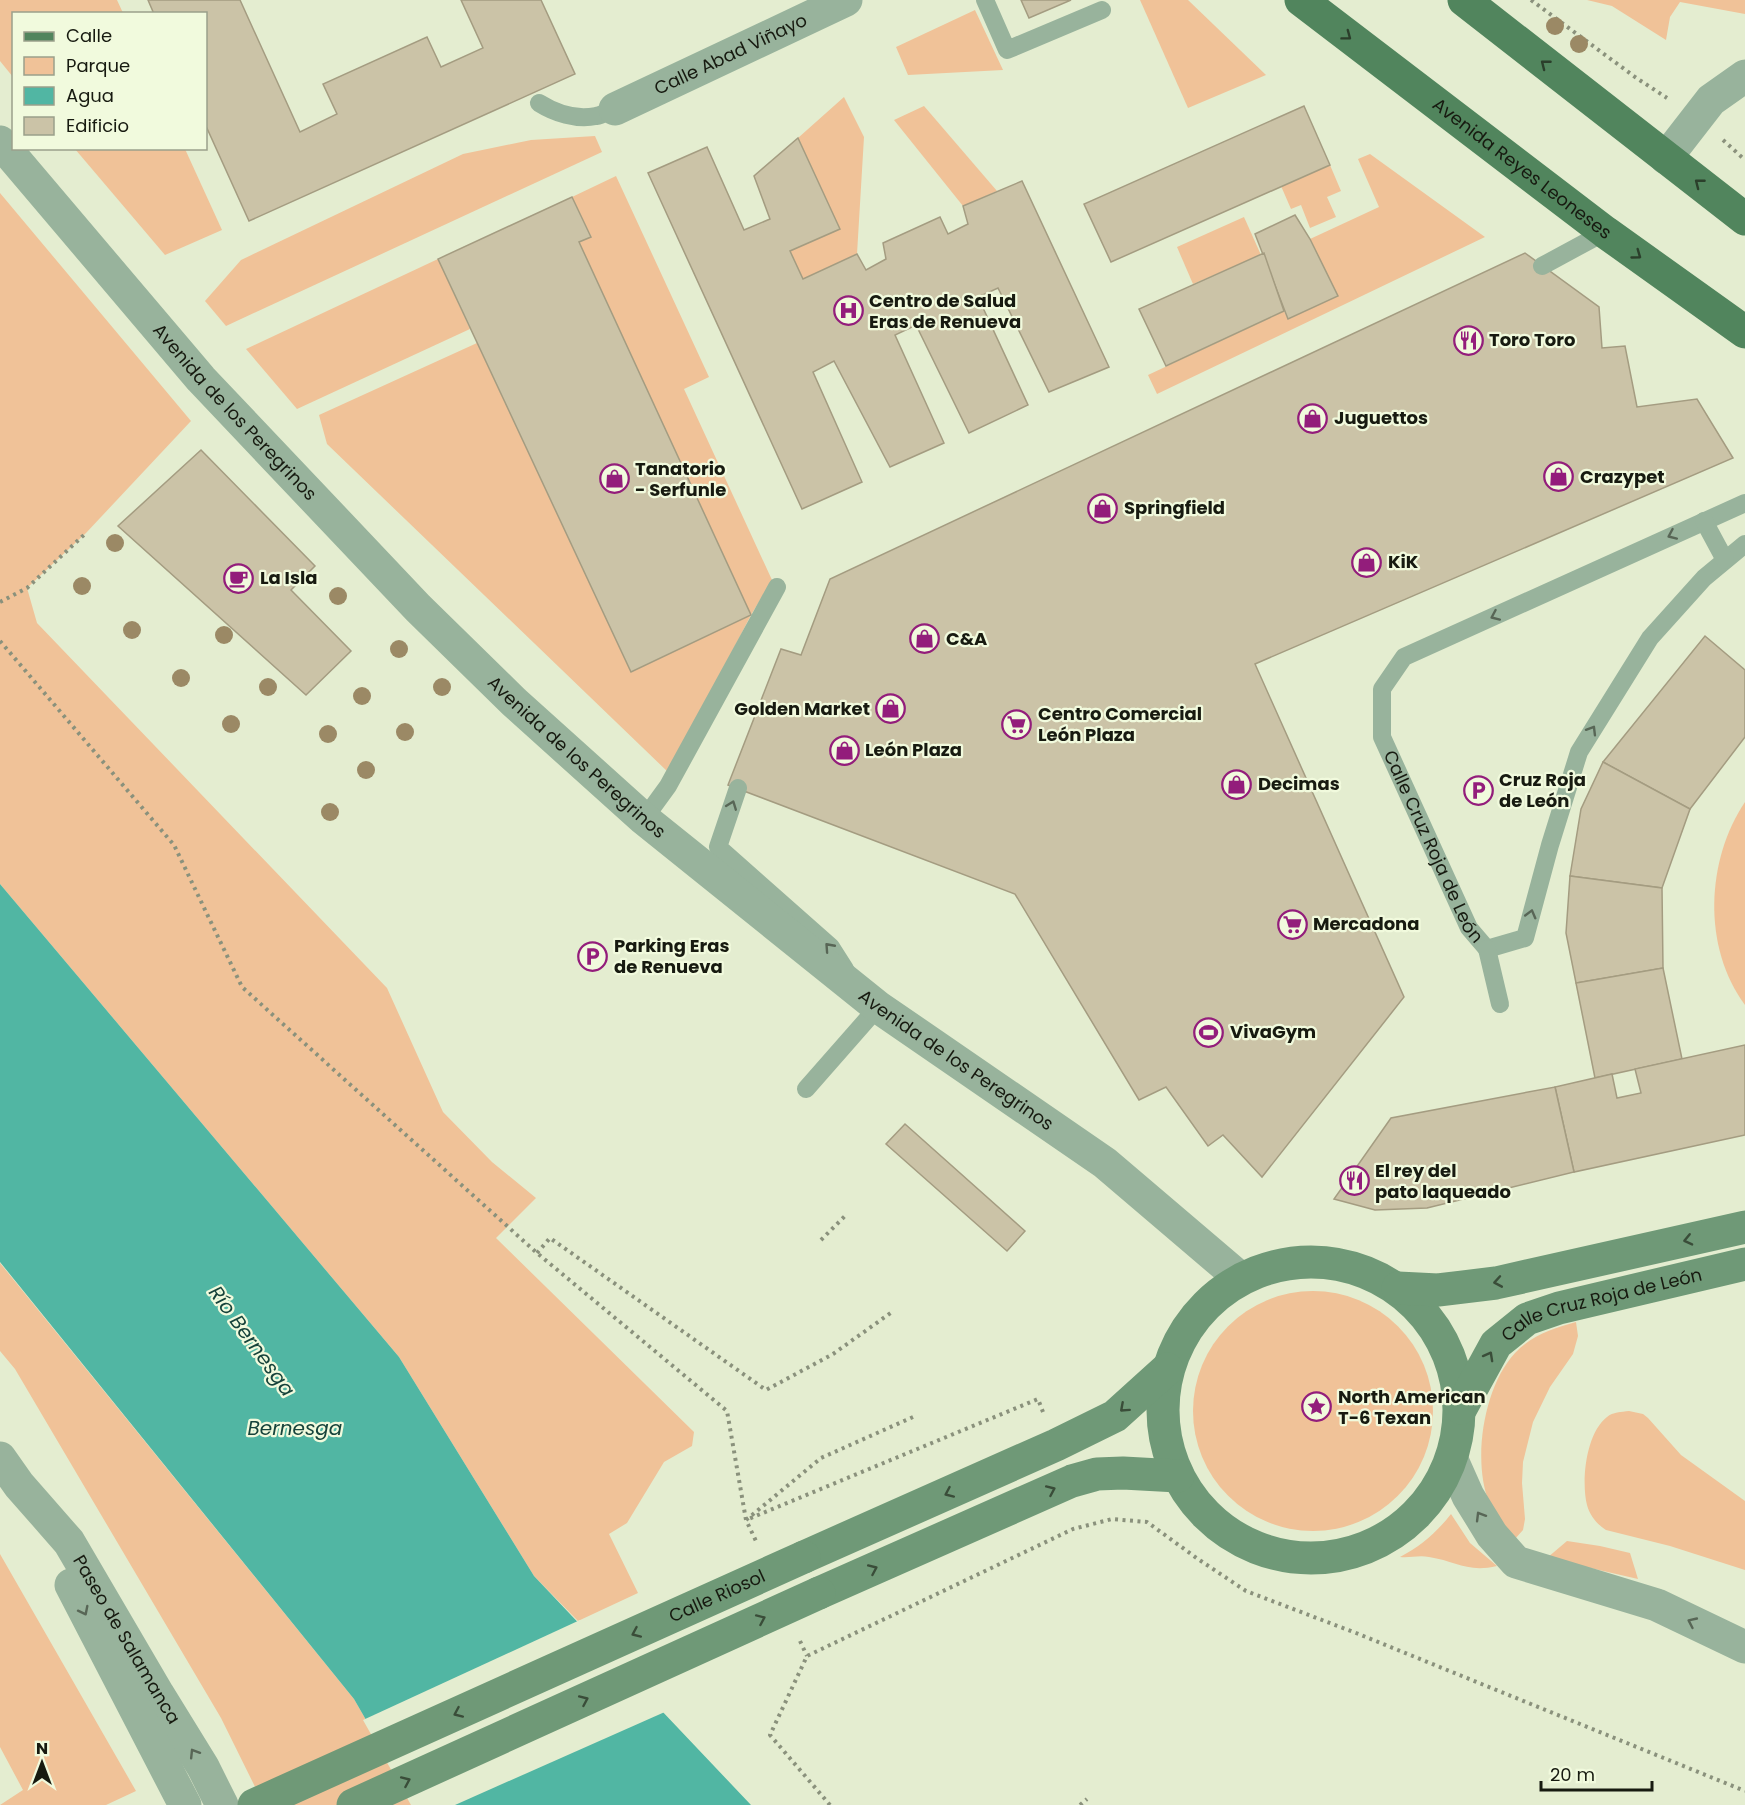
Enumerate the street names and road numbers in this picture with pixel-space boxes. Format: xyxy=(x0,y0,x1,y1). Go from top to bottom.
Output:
street label: Calle Abad Viñayo xyxy=(650,7,811,101)
street label: Avenida Reyes Leoneses xyxy=(1428,92,1617,245)
street label: Avenida de los Peregrinos xyxy=(147,318,323,506)
street label: Avenida de los Peregrinos xyxy=(482,670,671,844)
street label: Calle Cruz Roja de León xyxy=(1378,746,1489,948)
street label: Avenida de los Peregrinos xyxy=(854,983,1059,1136)
street label: Calle Cruz Roja de León xyxy=(1496,1262,1704,1347)
street label: Paseo de Salamanca xyxy=(67,1550,187,1729)
street label: Calle Riosol xyxy=(665,1563,769,1628)

